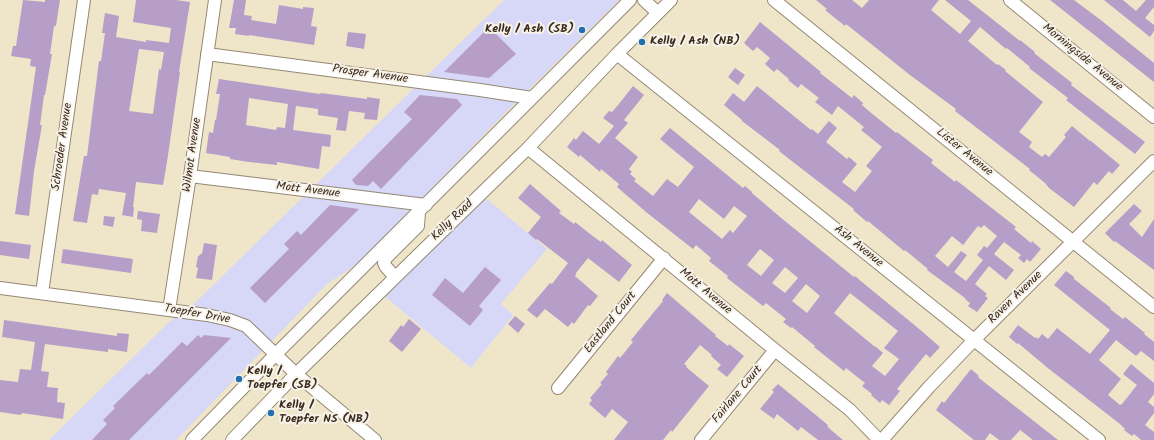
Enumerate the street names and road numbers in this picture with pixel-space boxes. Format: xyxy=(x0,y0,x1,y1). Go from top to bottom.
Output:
street label: Morningside Avenue xyxy=(1039,21,1125,95)
street label: Prosper Avenue xyxy=(331,63,409,87)
street label: Schroeder Avenue xyxy=(50,102,76,192)
street label: Wilmot Avenue xyxy=(181,117,205,193)
street label: Lister Avenue xyxy=(933,126,995,180)
street label: Mott Avenue xyxy=(275,180,341,202)
street label: Kelly Road xyxy=(429,197,477,245)
street label: Ash Avenue xyxy=(831,223,885,271)
street label: Mott Avenue xyxy=(676,266,734,318)
street label: Raven Avenue xyxy=(986,269,1046,327)
street label: Eastland Court xyxy=(582,289,640,357)
street label: Toepfer Drive xyxy=(163,302,231,328)
street label: Fairlane Court xyxy=(710,363,766,427)

